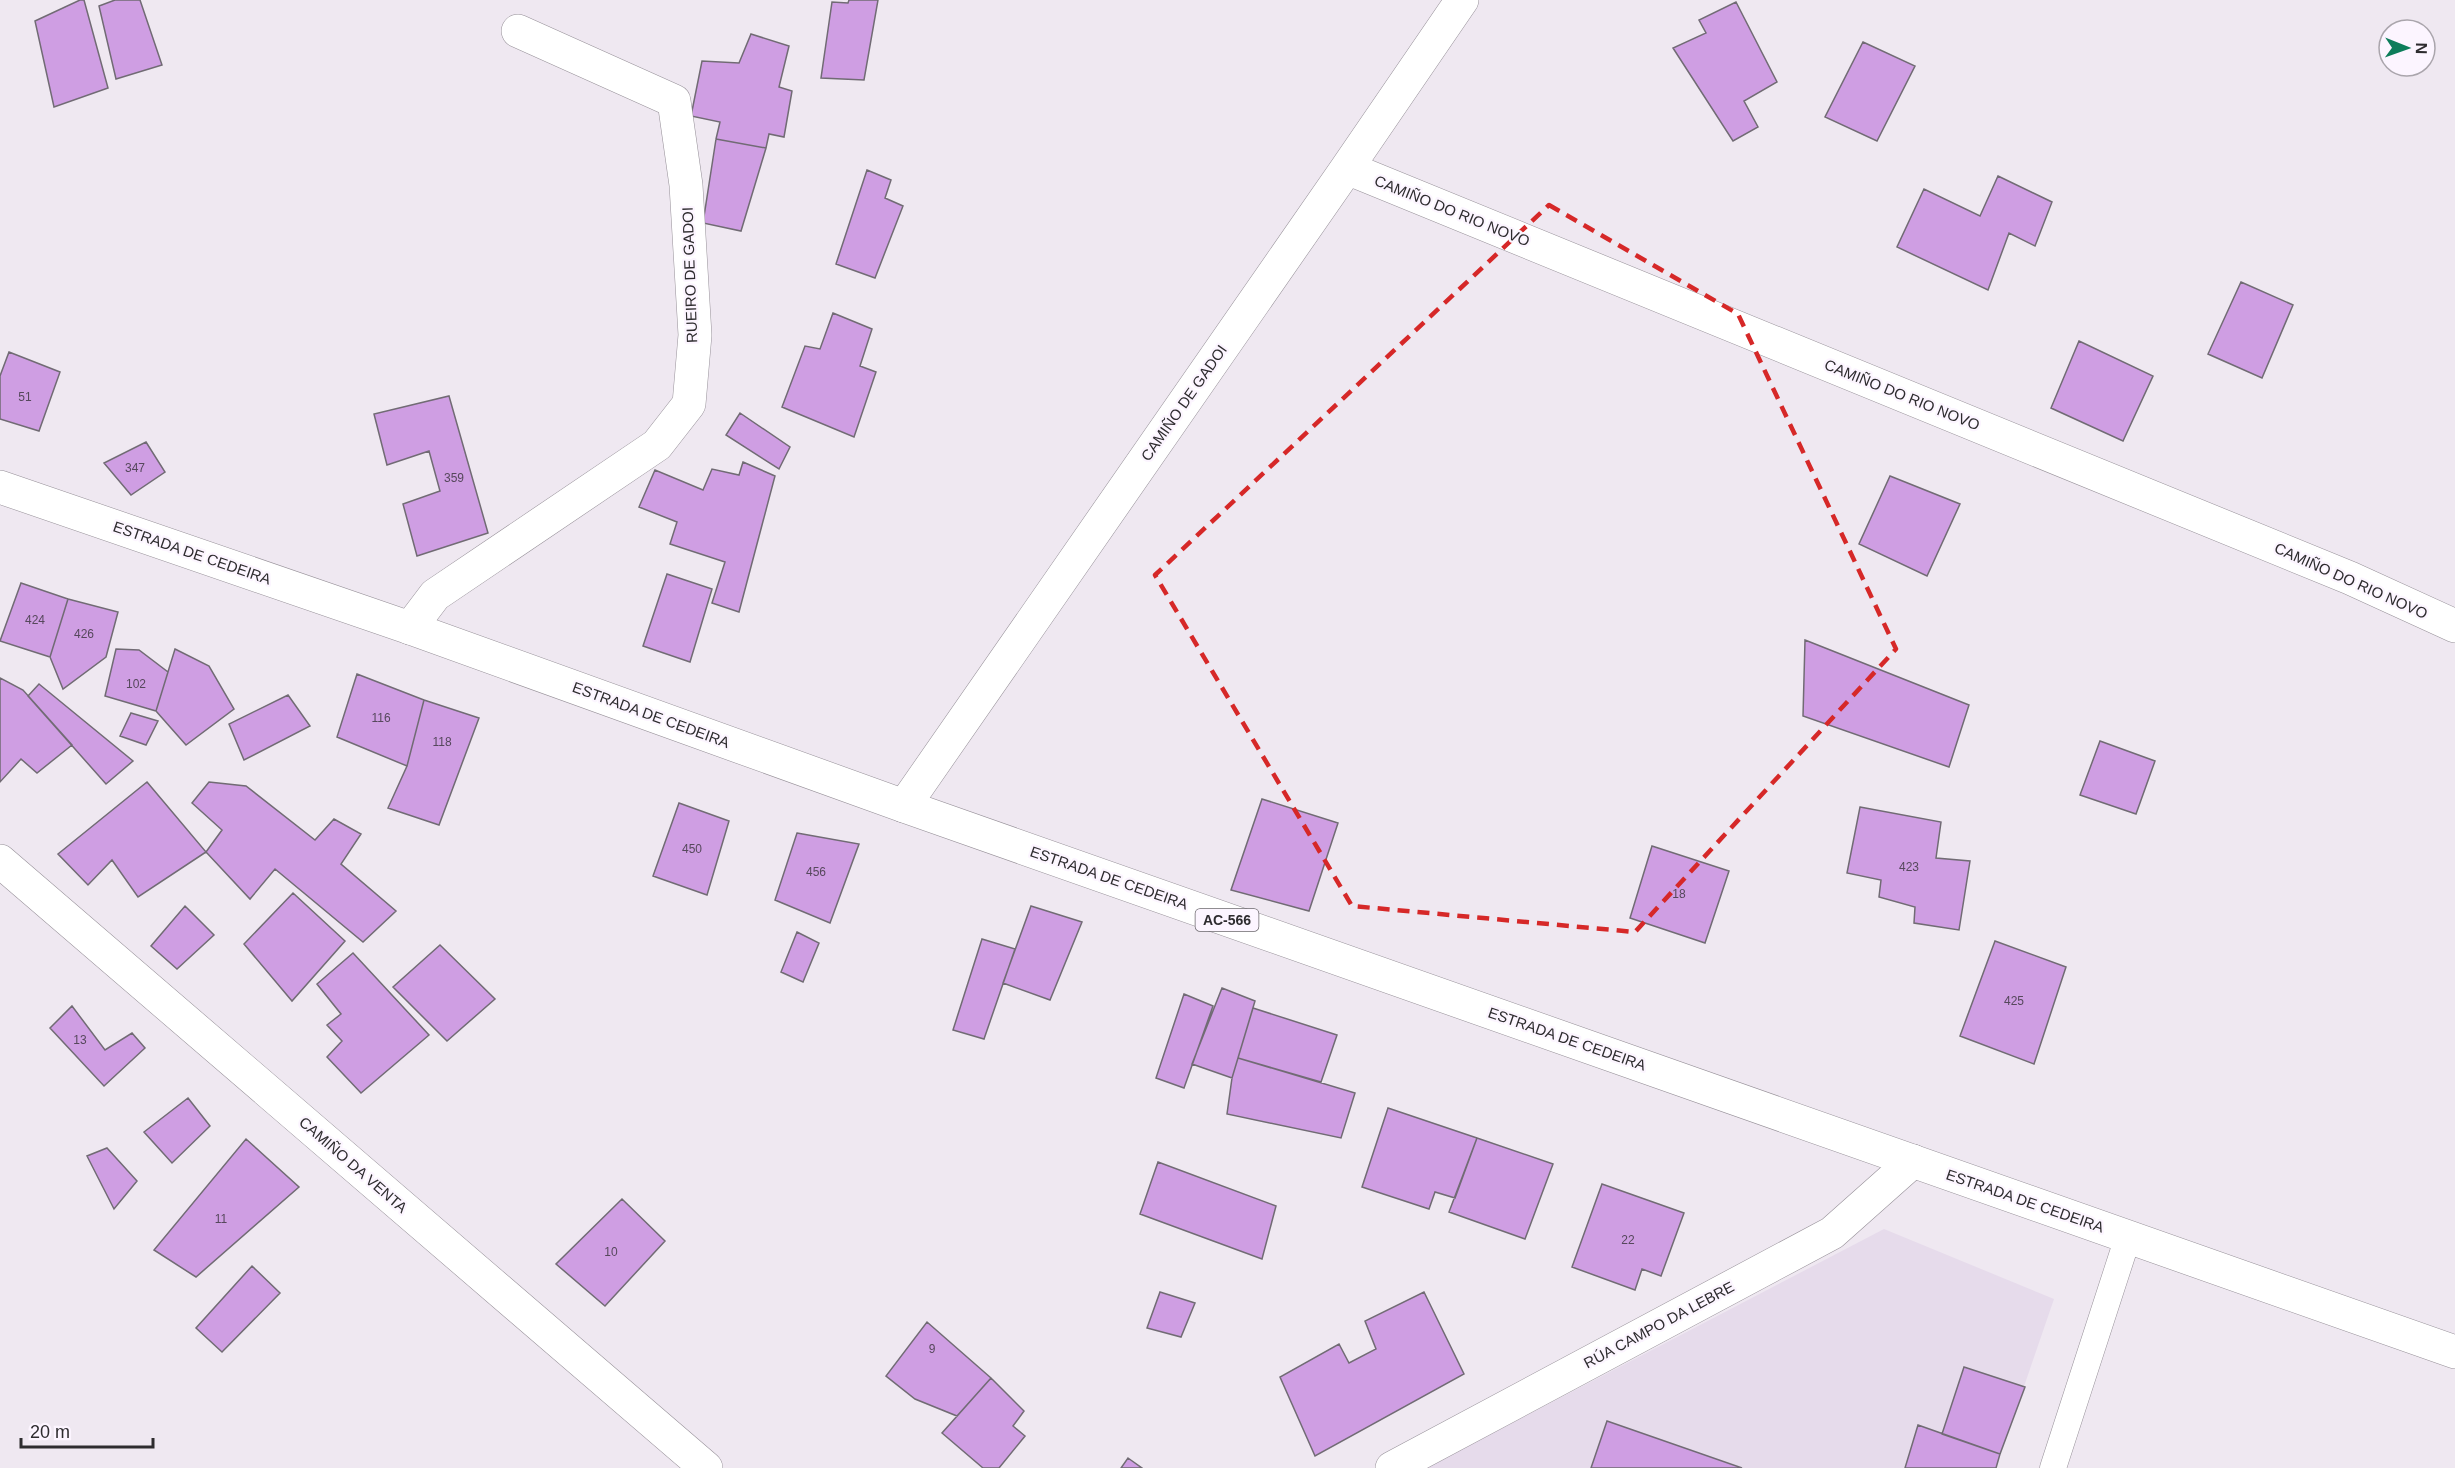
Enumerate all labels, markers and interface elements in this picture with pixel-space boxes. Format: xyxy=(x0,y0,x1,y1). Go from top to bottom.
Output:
north arrow xyxy=(2377,18,2437,78)
text: N xyxy=(2413,42,2430,54)
street label: CAMIÑO DO RIO NOVO xyxy=(1372,172,1532,249)
street label: RUEIRO DE GADOI xyxy=(679,207,700,343)
street label: CAMIÑO DE GADOI xyxy=(1137,342,1230,464)
street label: CAMIÑO DO RIO NOVO xyxy=(1822,356,1982,433)
house number: 51 xyxy=(18,390,32,404)
house number: 347 xyxy=(125,461,145,475)
house number: 359 xyxy=(444,471,464,485)
street label: ESTRADA DE CEDEIRA xyxy=(111,517,273,588)
street label: CAMIÑO DO RIO NOVO xyxy=(2272,539,2430,622)
house number: 424 xyxy=(25,613,45,627)
house number: 426 xyxy=(74,627,94,641)
house number: 102 xyxy=(126,677,146,691)
street label: ESTRADA DE CEDEIRA xyxy=(570,678,732,751)
house number: 116 xyxy=(371,711,391,725)
house number: 118 xyxy=(432,735,452,749)
house number: 450 xyxy=(682,842,702,856)
street label: ESTRADA DE CEDEIRA xyxy=(1028,842,1190,913)
house number: 423 xyxy=(1899,860,1919,874)
house number: 456 xyxy=(806,865,826,879)
house number: 18 xyxy=(1672,887,1686,901)
road number: AC-566 xyxy=(1196,909,1258,931)
house number: 425 xyxy=(2004,994,2024,1008)
street label: ESTRADA DE CEDEIRA xyxy=(1486,1003,1648,1074)
house number: 13 xyxy=(73,1033,87,1047)
street label: CAMIÑO DA VENTA xyxy=(296,1113,411,1216)
street label: ESTRADA DE CEDEIRA xyxy=(1944,1165,2106,1236)
house number: 11 xyxy=(215,1212,228,1226)
house number: 22 xyxy=(1621,1233,1635,1247)
house number: 10 xyxy=(604,1245,618,1259)
street label: RÚA CAMPO DA LEBRE xyxy=(1581,1278,1737,1371)
house number: 9 xyxy=(929,1342,936,1356)
scale bar xyxy=(21,1411,153,1449)
text: 20 m xyxy=(30,1422,70,1442)

